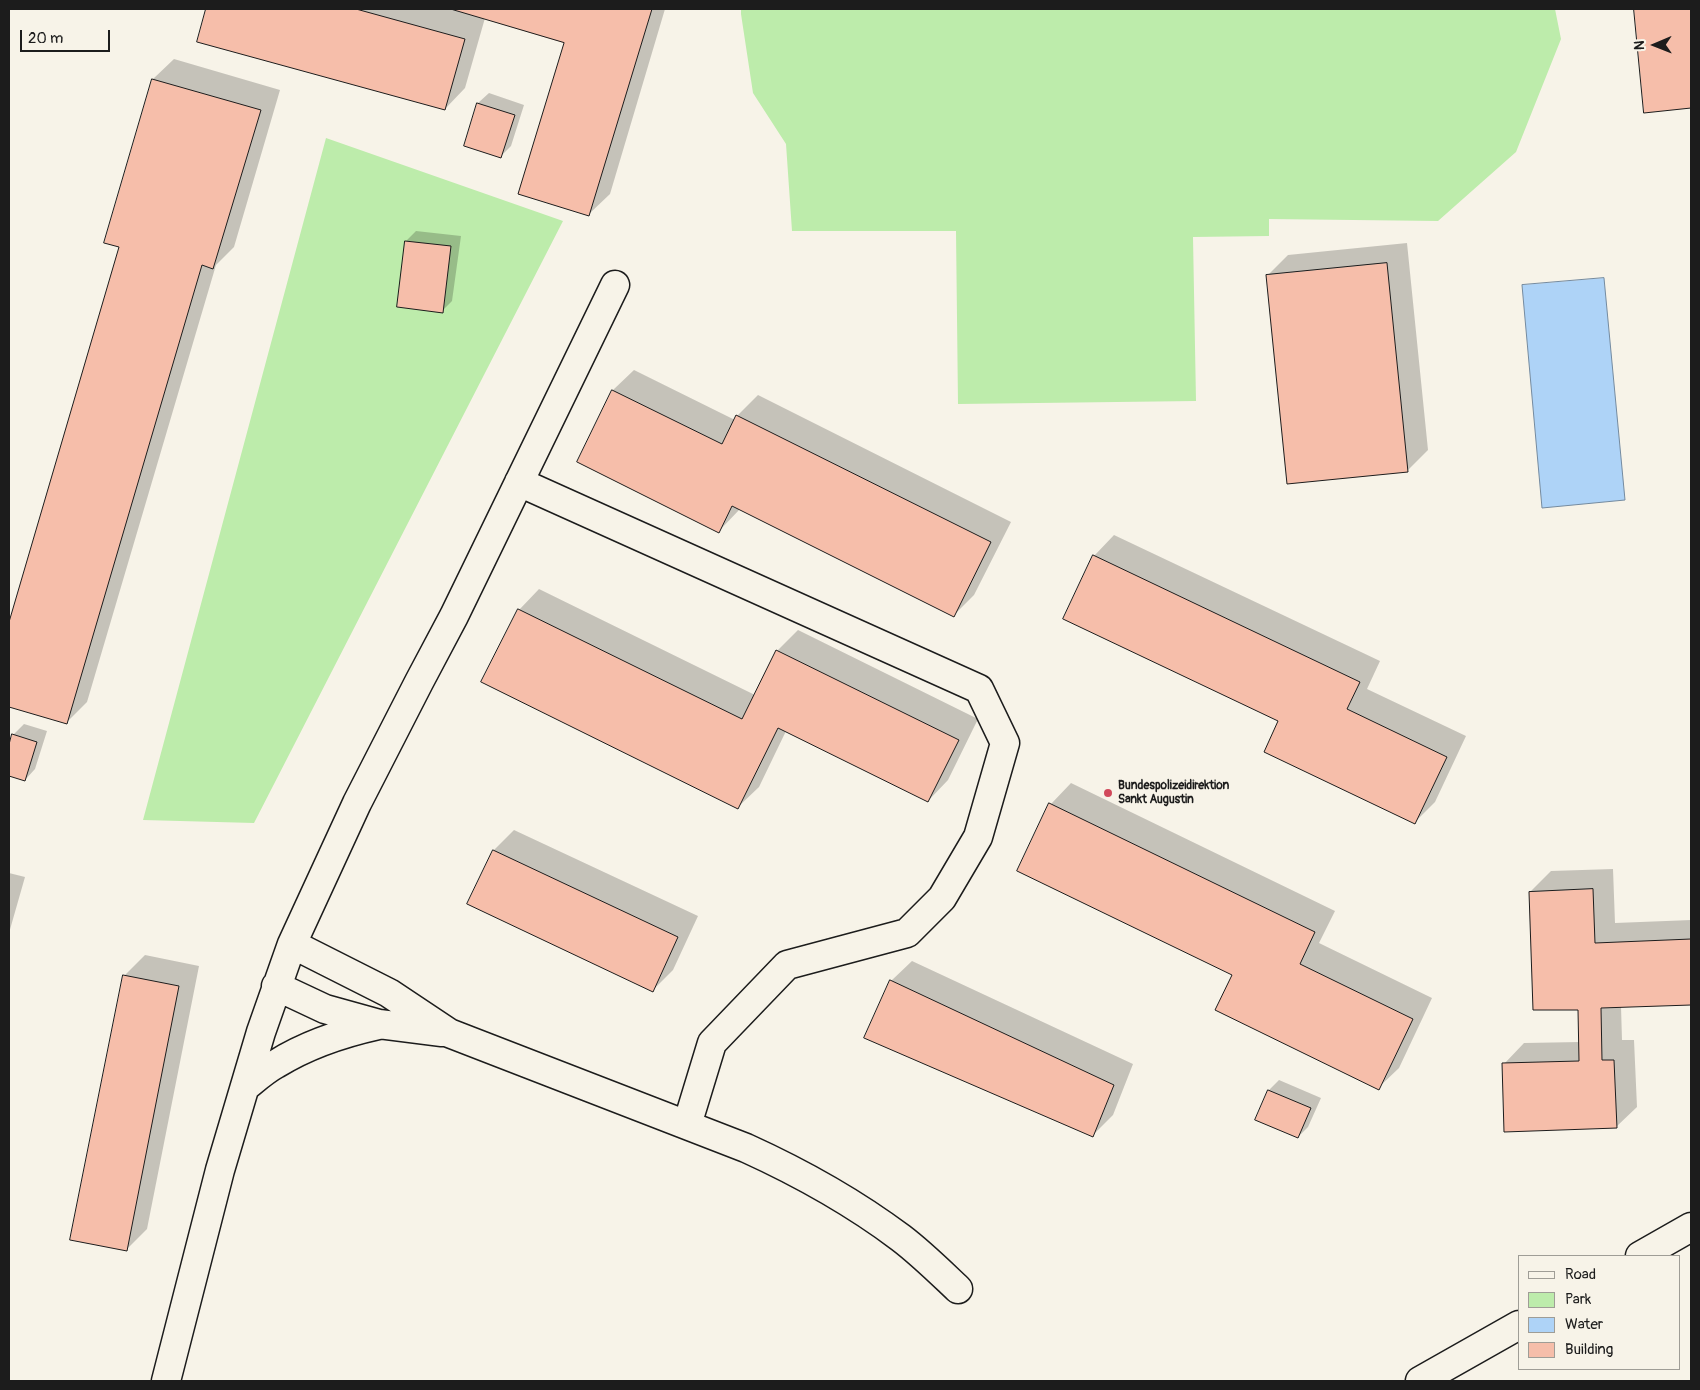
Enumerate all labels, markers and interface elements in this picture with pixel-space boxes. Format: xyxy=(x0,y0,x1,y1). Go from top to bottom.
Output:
scale bar xyxy=(22,20,112,52)
north arrow xyxy=(1630,20,1680,70)
text: 20 m xyxy=(28,29,63,48)
text: N xyxy=(1631,40,1648,50)
place label: Bundespolizeidirektion Sankt Augustin xyxy=(1118,779,1229,807)
marker: Bundespolizeidirektion Sankt Augustin xyxy=(1102,787,1114,799)
legend xyxy=(1518,1255,1680,1370)
text: Road xyxy=(1565,1265,1596,1284)
text: Park xyxy=(1565,1290,1591,1309)
text: Water xyxy=(1565,1315,1603,1334)
text: Building xyxy=(1565,1340,1613,1359)

